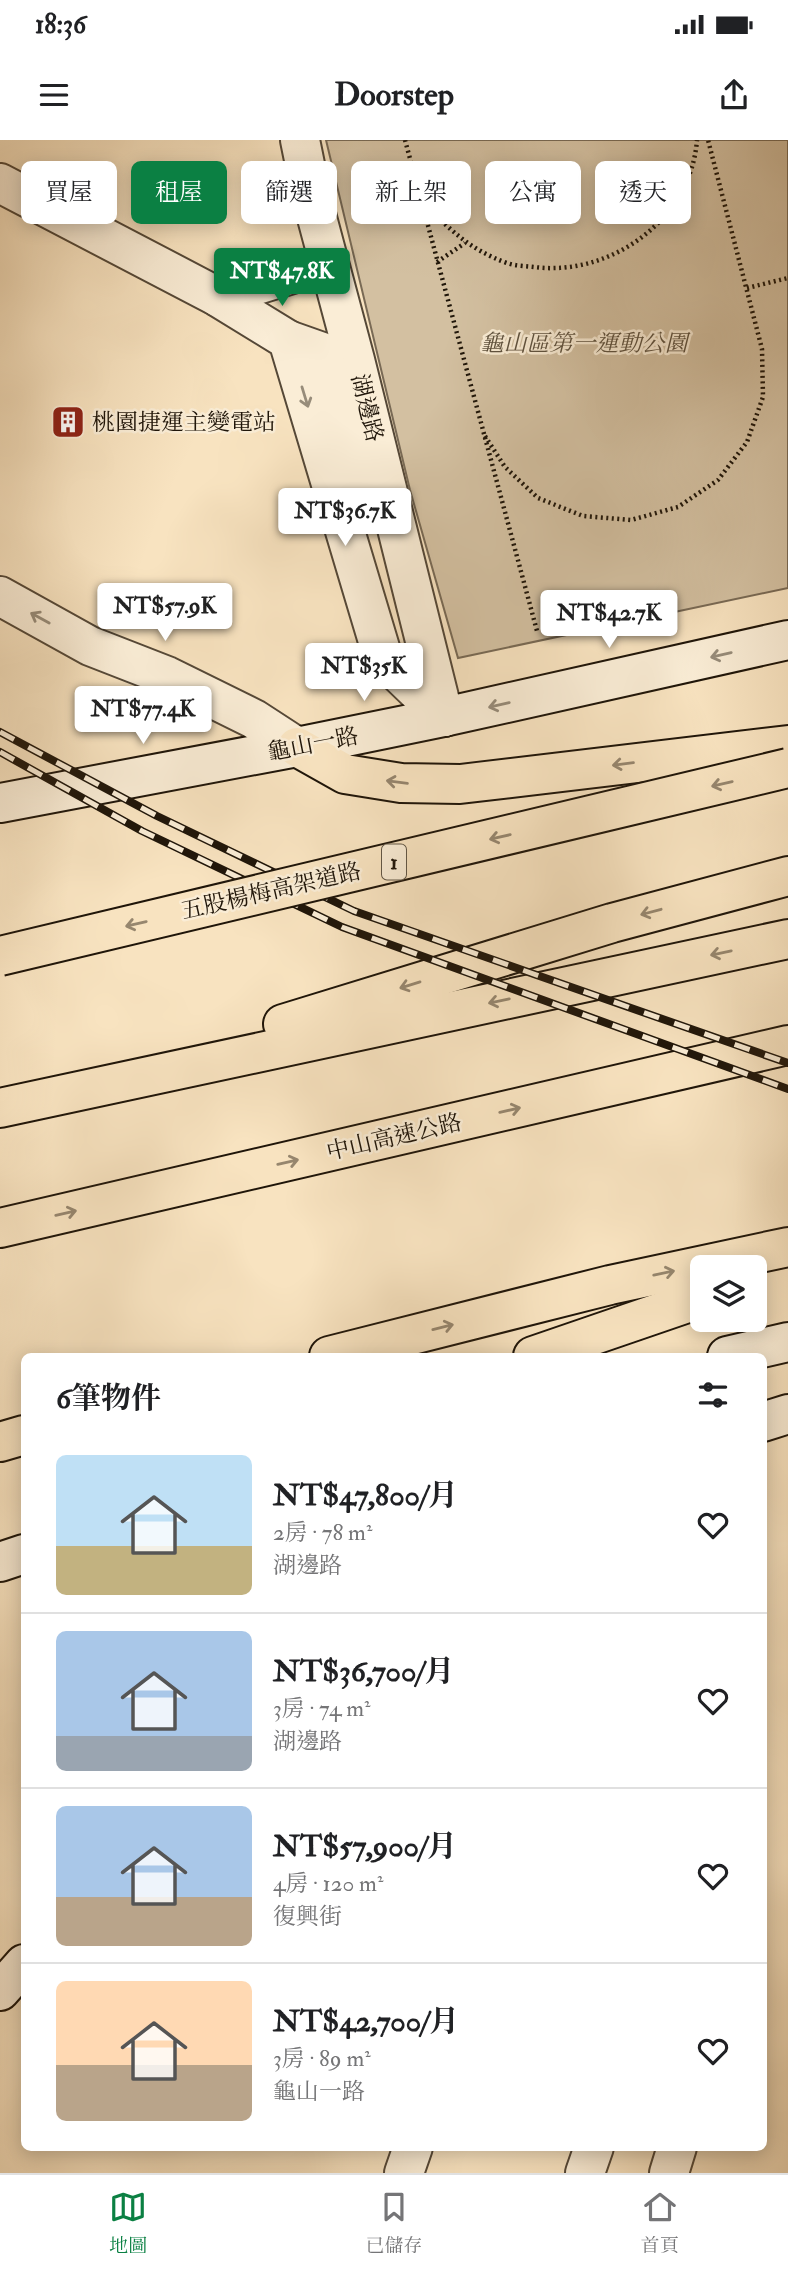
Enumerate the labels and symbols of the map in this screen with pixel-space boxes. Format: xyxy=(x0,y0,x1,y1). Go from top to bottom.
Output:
pin: NT$47.8K xyxy=(210,248,354,308)
park label: 龜山區第一運動公園 xyxy=(481,329,692,358)
street label: 湖邊路 xyxy=(345,371,389,445)
one-way arrow xyxy=(300,386,313,408)
building icon: 桃園捷運主變電站 xyxy=(49,403,87,441)
place label: 桃園捷運主變電站 xyxy=(92,408,276,437)
pin: NT$36.7K xyxy=(273,488,417,548)
pin: NT$57.9K xyxy=(93,584,237,643)
pin: NT$42.7K xyxy=(537,590,681,650)
one-way arrow xyxy=(30,611,50,625)
pin: NT$35K xyxy=(307,644,421,703)
one-way arrow xyxy=(710,649,733,662)
pin: NT$77.4K xyxy=(71,686,215,746)
one-way arrow xyxy=(488,698,511,712)
street label: 龜山一路 xyxy=(265,721,361,767)
one-way arrow xyxy=(612,758,635,771)
one-way arrow xyxy=(386,775,409,788)
one-way arrow xyxy=(711,778,734,791)
one-way arrow xyxy=(489,831,512,844)
road number: 1 xyxy=(382,844,406,880)
street label: 五股楊梅高架道路 xyxy=(178,856,364,926)
one-way arrow xyxy=(640,906,663,919)
one-way arrow xyxy=(125,917,148,931)
one-way arrow xyxy=(710,947,733,961)
one-way arrow xyxy=(399,980,421,992)
one-way arrow xyxy=(488,994,511,1008)
one-way arrow xyxy=(498,1103,521,1116)
street label: 中山高速公路 xyxy=(324,1107,464,1167)
one-way arrow xyxy=(276,1154,299,1168)
one-way arrow xyxy=(55,1206,77,1219)
one-way arrow xyxy=(652,1266,675,1280)
one-way arrow xyxy=(431,1320,453,1333)

